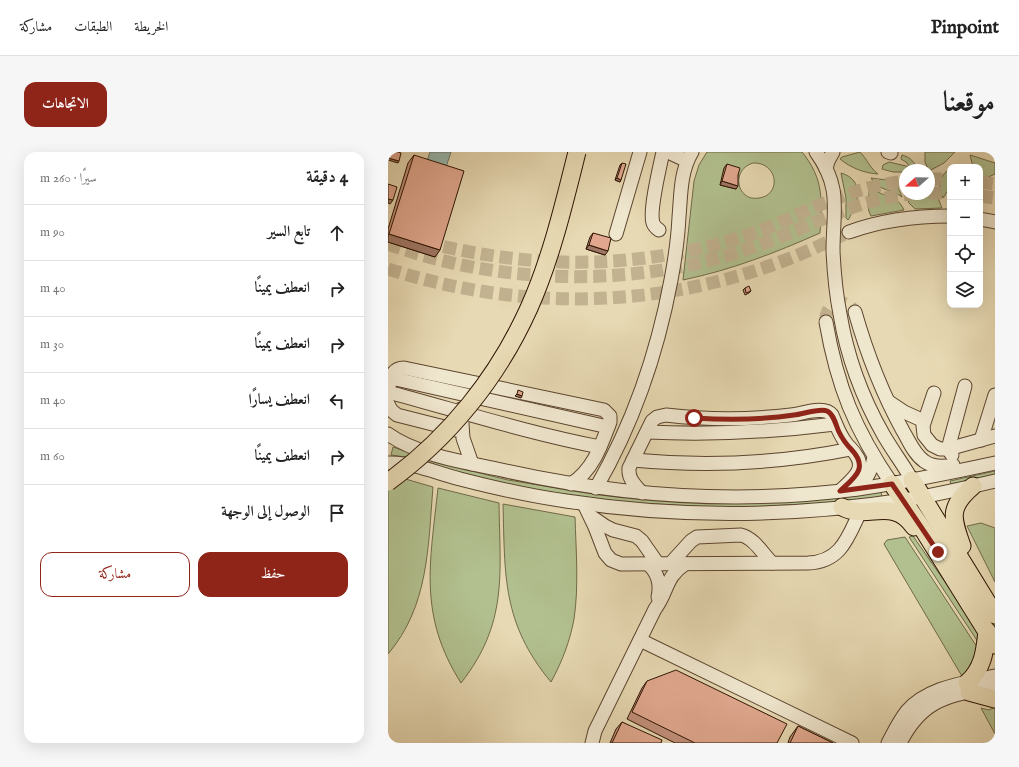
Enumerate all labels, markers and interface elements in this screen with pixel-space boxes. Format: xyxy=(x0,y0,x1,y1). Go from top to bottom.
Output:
text: Pinpoint xyxy=(931,16,999,40)
text: مشاركة xyxy=(20,18,52,36)
text: الطبقات xyxy=(74,18,112,36)
text: الخريطة xyxy=(134,18,168,36)
button: الاتجاهات xyxy=(24,82,107,127)
text: موقعنا xyxy=(943,86,995,121)
north arrow xyxy=(899,164,935,200)
map controls xyxy=(947,164,983,308)
button: + xyxy=(947,164,983,200)
text: 4 دقيقة xyxy=(306,167,348,188)
text: سيرًا · 260 m xyxy=(40,170,97,187)
button: − xyxy=(947,200,983,236)
text: تابع السير xyxy=(268,222,310,241)
icon: ahead xyxy=(326,222,348,244)
text: 90 m xyxy=(40,224,65,241)
button: locate xyxy=(947,236,983,272)
button: layers xyxy=(947,272,983,308)
text: انعطف يمينًا xyxy=(254,278,310,297)
icon: right xyxy=(326,278,348,300)
text: 40 m xyxy=(40,280,66,297)
text: انعطف يمينًا xyxy=(254,334,310,353)
icon: right xyxy=(326,334,348,356)
text: 30 m xyxy=(40,336,64,353)
text: انعطف يسارًا xyxy=(248,390,310,409)
icon: left xyxy=(326,390,348,412)
text: 40 m xyxy=(40,392,66,409)
route start xyxy=(685,409,703,427)
text: انعطف يمينًا xyxy=(254,446,310,465)
icon: right xyxy=(326,446,348,468)
text: 60 m xyxy=(40,448,65,465)
text: الوصول إلى الوجهة xyxy=(221,502,310,521)
icon: arrive xyxy=(326,502,348,524)
route end xyxy=(929,543,947,561)
button: مشاركة xyxy=(40,552,190,597)
button: حفظ xyxy=(198,552,348,597)

